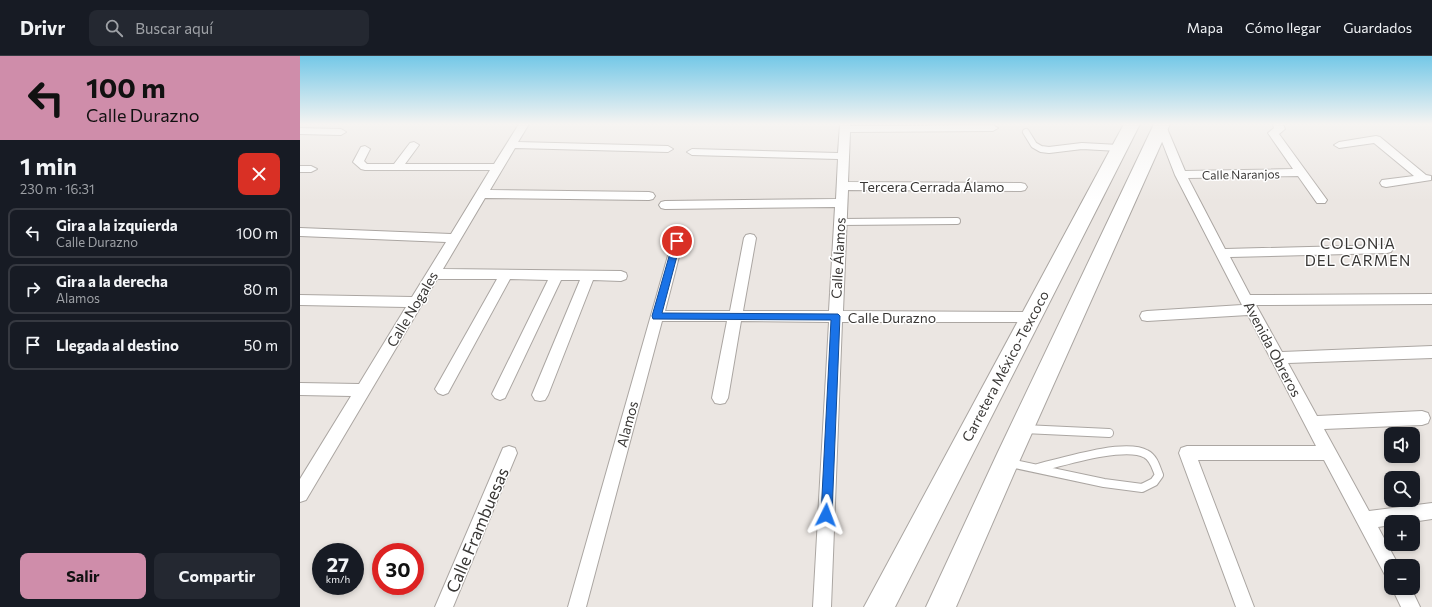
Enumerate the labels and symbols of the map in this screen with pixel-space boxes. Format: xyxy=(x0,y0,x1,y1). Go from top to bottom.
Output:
street label: Calle Naranjos xyxy=(1202,166,1280,182)
street label: Tercera Cerrada Álamo xyxy=(860,178,1004,195)
street label: Calle Álamos xyxy=(827,217,849,299)
pin xyxy=(660,224,694,258)
district label: COLONIA DEL CARMEN xyxy=(1305,234,1411,269)
street label: Calle Nogales xyxy=(383,268,441,350)
street label: Carretera México-Texcoco xyxy=(958,287,1052,445)
street label: Avenida Obreros xyxy=(1241,298,1305,400)
street label: Calle Durazno xyxy=(848,309,936,326)
street label: Alamos xyxy=(613,399,641,449)
street label: Calle Frambuesas xyxy=(441,464,513,596)
position arrow xyxy=(805,494,847,536)
speed limit sign: 30 xyxy=(372,543,424,595)

